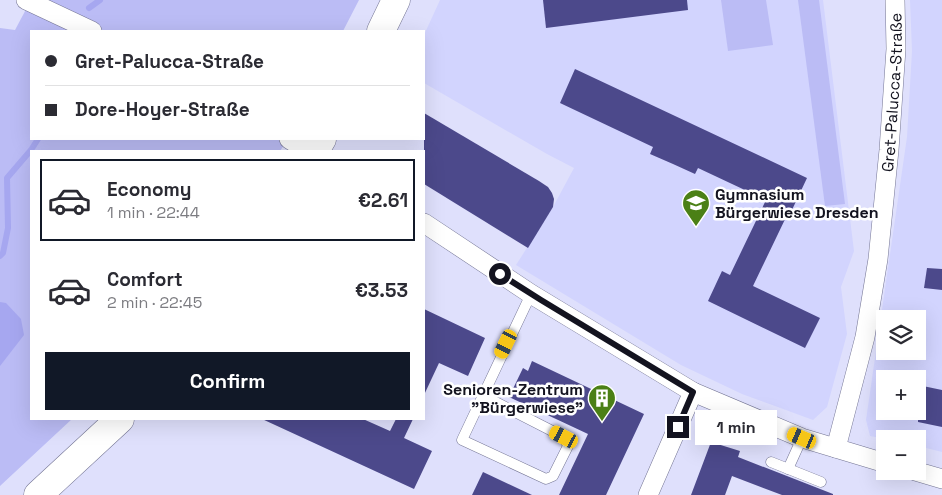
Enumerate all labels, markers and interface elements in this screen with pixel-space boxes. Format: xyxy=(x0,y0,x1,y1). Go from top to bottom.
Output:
street label: Gret-Palucca-Straße xyxy=(877,13,907,173)
text: Gret-Palucca-Straße xyxy=(75,49,264,74)
text: Dore-Hoyer-Straße xyxy=(75,97,250,122)
text: Economy xyxy=(107,177,191,202)
icon: car xyxy=(47,178,92,223)
place label: Gymnasium Bürgerwiese Dresden xyxy=(715,184,879,223)
text: €2.61 xyxy=(358,188,408,213)
school or university icon: Gymnasium Bürgerwiese Dresden xyxy=(681,188,711,227)
text: 1 min · 22:44 xyxy=(107,202,200,223)
route start xyxy=(489,263,511,285)
text: Comfort xyxy=(107,267,183,292)
icon: car xyxy=(47,268,92,313)
text: €3.53 xyxy=(355,278,408,303)
text: 2 min · 22:45 xyxy=(107,292,202,313)
map controls xyxy=(876,310,926,480)
button: layers xyxy=(876,310,926,360)
car xyxy=(492,327,519,361)
button: Confirm xyxy=(45,352,410,410)
button: + xyxy=(876,370,926,420)
place label: Senioren-Zentrum "Bürgerwiese" xyxy=(443,379,583,418)
building icon: Senioren-Zentrum "Bürgerwiese" xyxy=(587,383,617,422)
callout: 1 min xyxy=(696,410,778,444)
route end xyxy=(667,416,689,438)
text: 1 min xyxy=(716,417,756,438)
car xyxy=(547,424,580,450)
car xyxy=(785,425,818,451)
button: − xyxy=(876,430,926,480)

